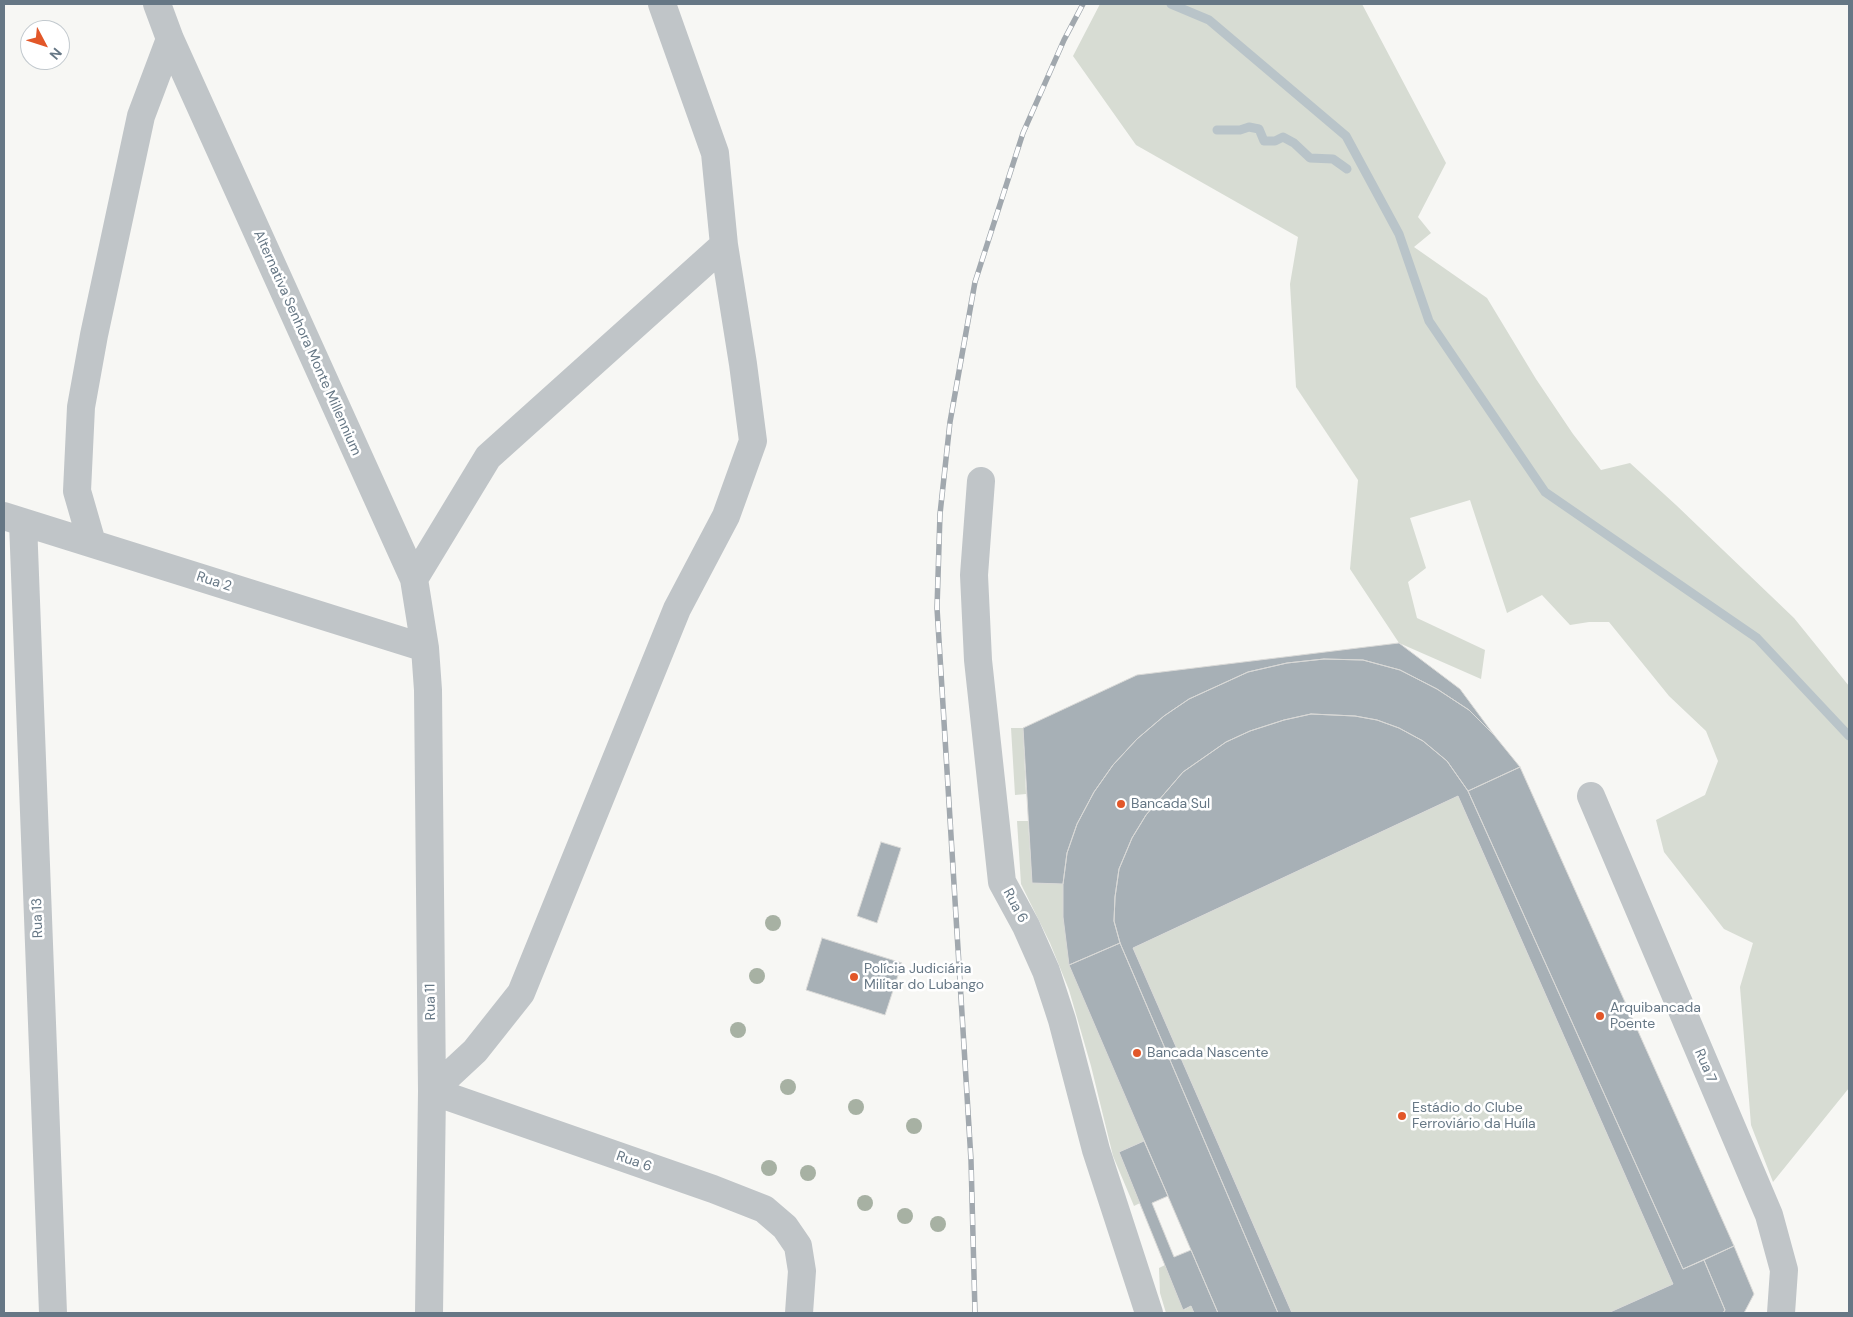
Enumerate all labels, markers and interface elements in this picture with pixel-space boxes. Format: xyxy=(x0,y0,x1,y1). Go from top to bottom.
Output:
north arrow xyxy=(20,20,70,70)
text: N xyxy=(46,44,66,64)
street label: Alternativa Senhora Monte Millennium xyxy=(250,228,364,458)
street label: Rua 2 xyxy=(194,568,234,596)
place label: Bancada Sul xyxy=(1131,796,1210,812)
marker: Bancada Sul xyxy=(1115,798,1127,810)
street label: Rua 6 xyxy=(999,886,1031,926)
street label: Rua 13 xyxy=(29,898,47,938)
place label: Polícia Judiciária Militar do Lubango xyxy=(864,961,984,994)
marker: Polícia Judiciária Militar do Lubango xyxy=(848,971,860,983)
street label: Rua 11 xyxy=(422,984,440,1020)
place label: Arquibancada Poente xyxy=(1610,1000,1701,1032)
marker: Arquibancada Poente xyxy=(1594,1010,1606,1022)
place label: Bancada Nascente xyxy=(1147,1045,1268,1061)
marker: Bancada Nascente xyxy=(1131,1047,1143,1059)
street label: Rua 7 xyxy=(1690,1047,1720,1085)
place label: Estádio do Clube Ferroviário da Huíla xyxy=(1412,1100,1536,1132)
marker: Estádio do Clube Ferroviário da Huíla xyxy=(1396,1110,1408,1122)
street label: Rua 6 xyxy=(614,1148,654,1176)

